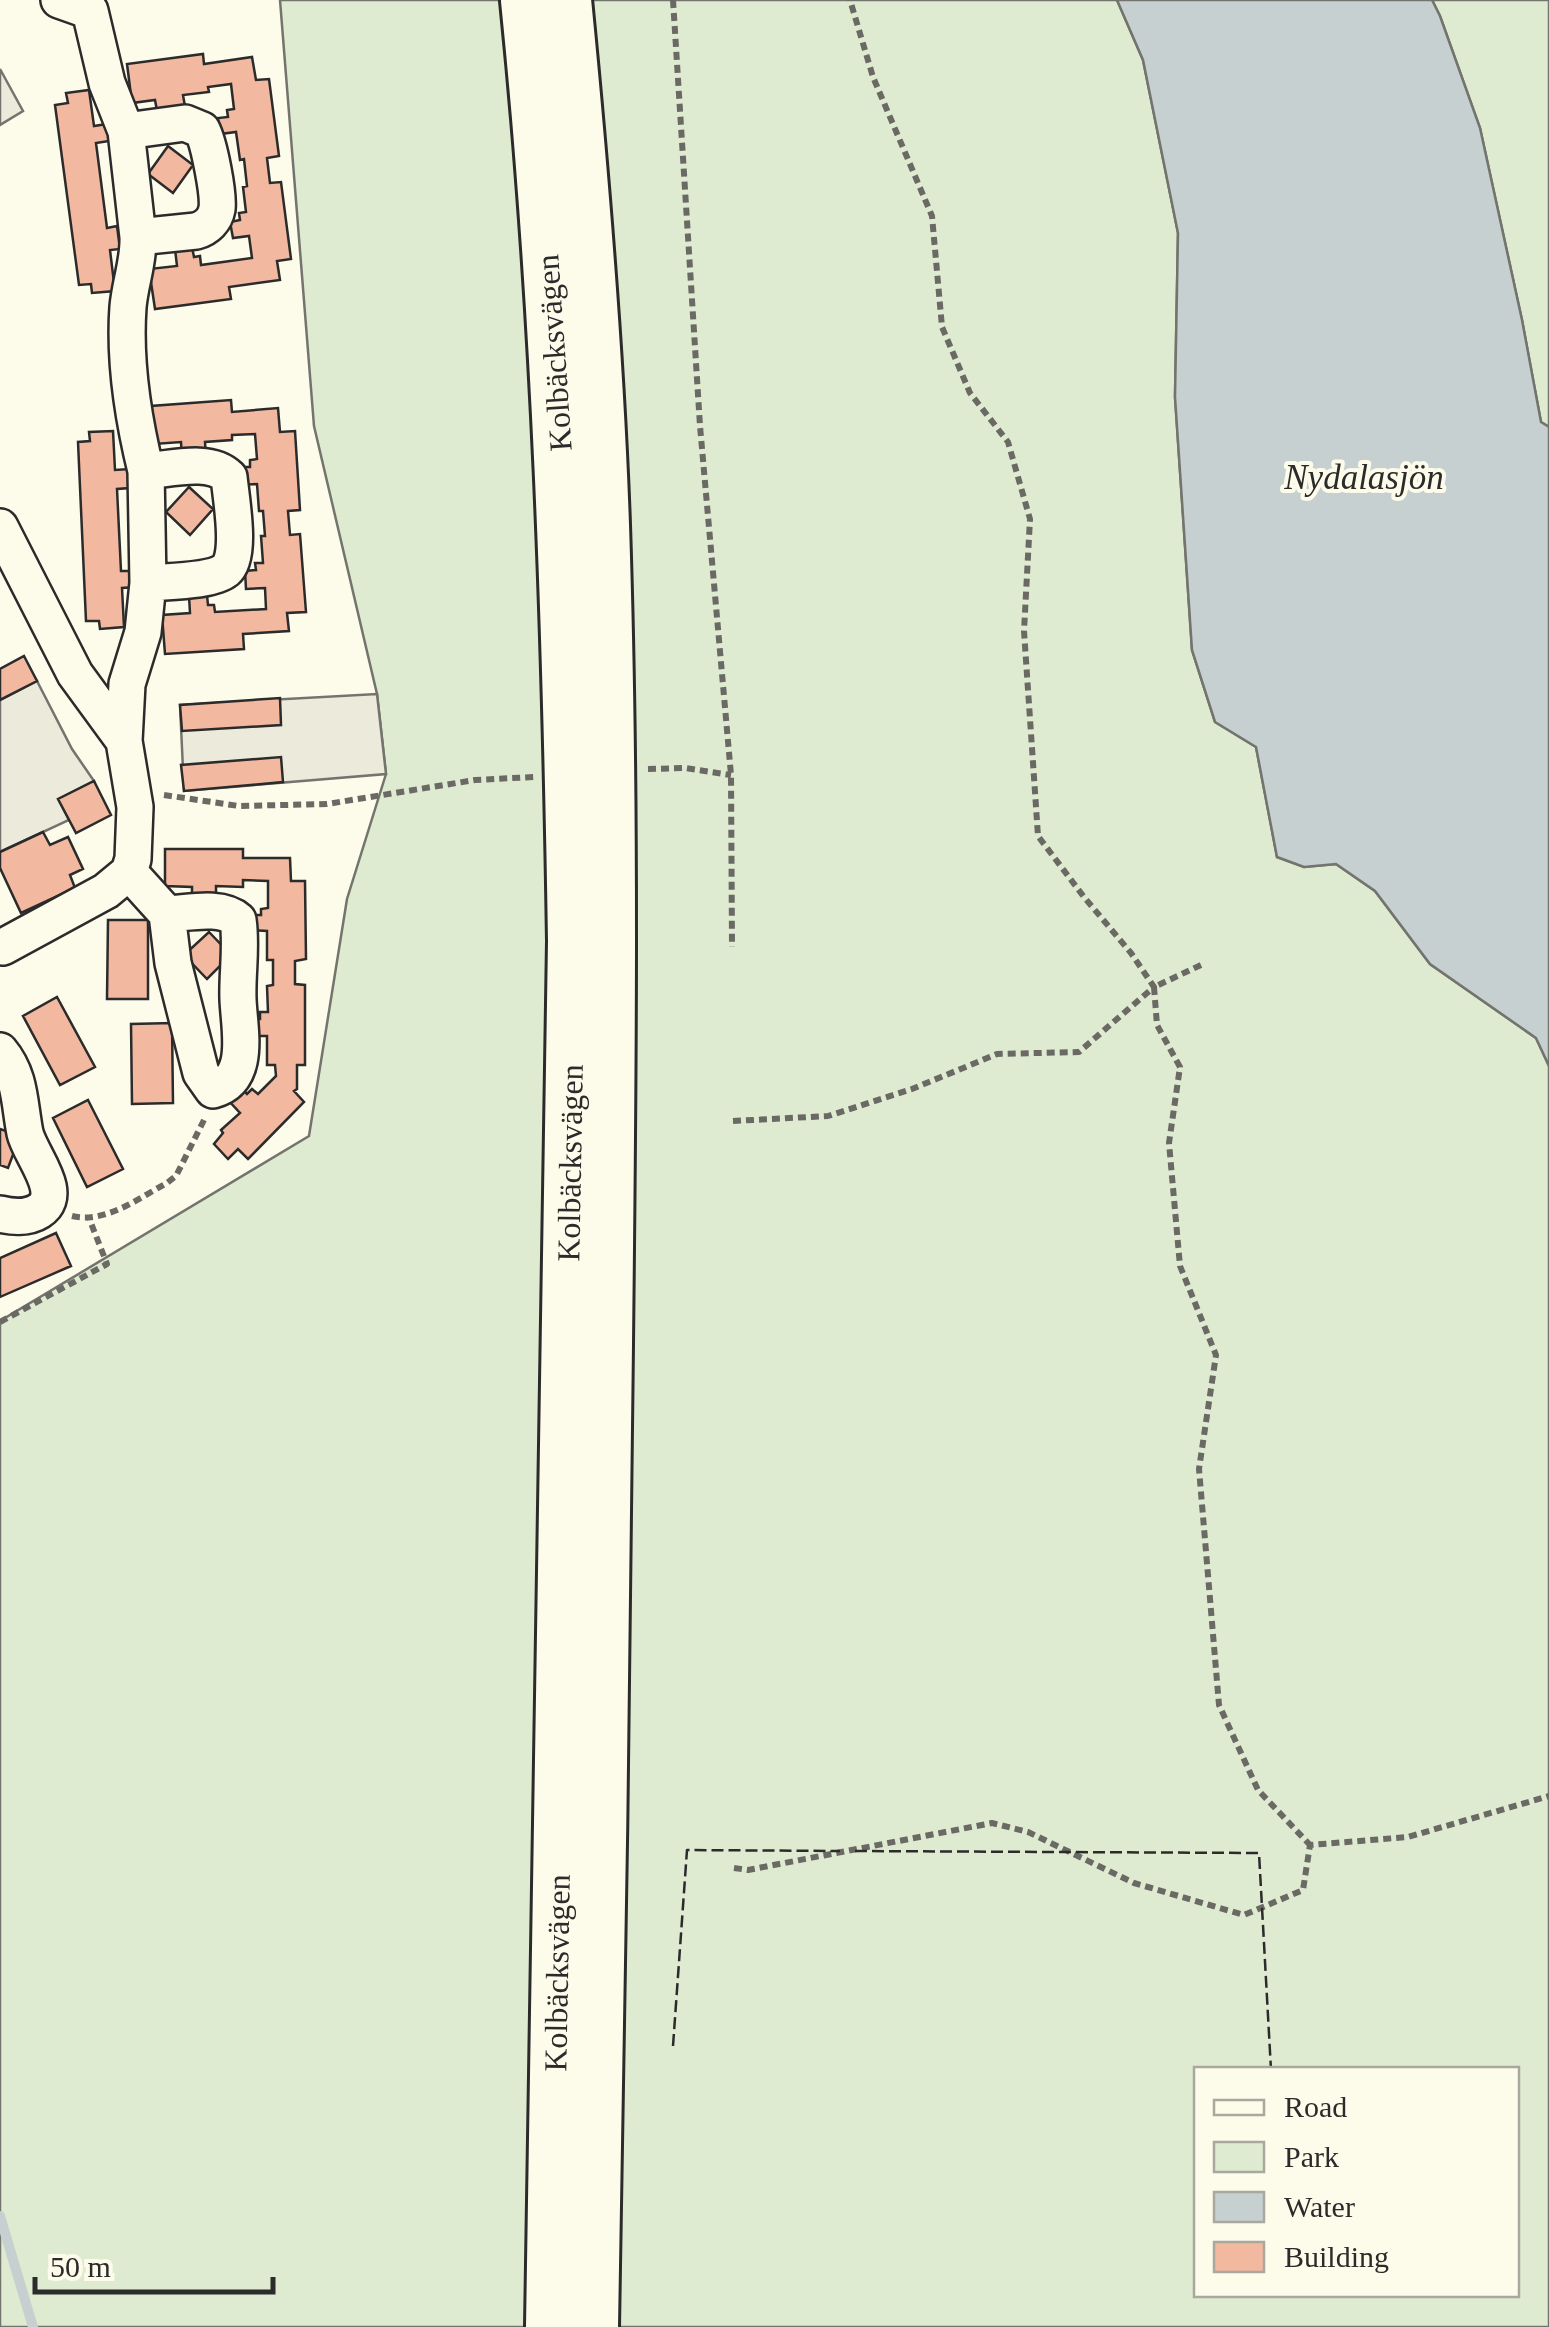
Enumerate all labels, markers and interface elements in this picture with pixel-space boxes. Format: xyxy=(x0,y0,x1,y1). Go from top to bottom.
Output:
street label: Kolbäcksvägen xyxy=(529,253,579,453)
water label: Nydalasjön xyxy=(1283,458,1444,497)
street label: Kolbäcksvägen xyxy=(550,1064,590,1262)
street label: Kolbäcksvägen xyxy=(537,1874,577,2072)
legend xyxy=(1194,2067,1519,2297)
text: Road xyxy=(1284,2090,1347,2123)
text: Park xyxy=(1284,2140,1339,2173)
text: Water xyxy=(1284,2190,1355,2223)
scale bar xyxy=(35,2232,272,2294)
text: Building xyxy=(1284,2240,1389,2273)
text: 50 m xyxy=(50,2250,111,2283)

